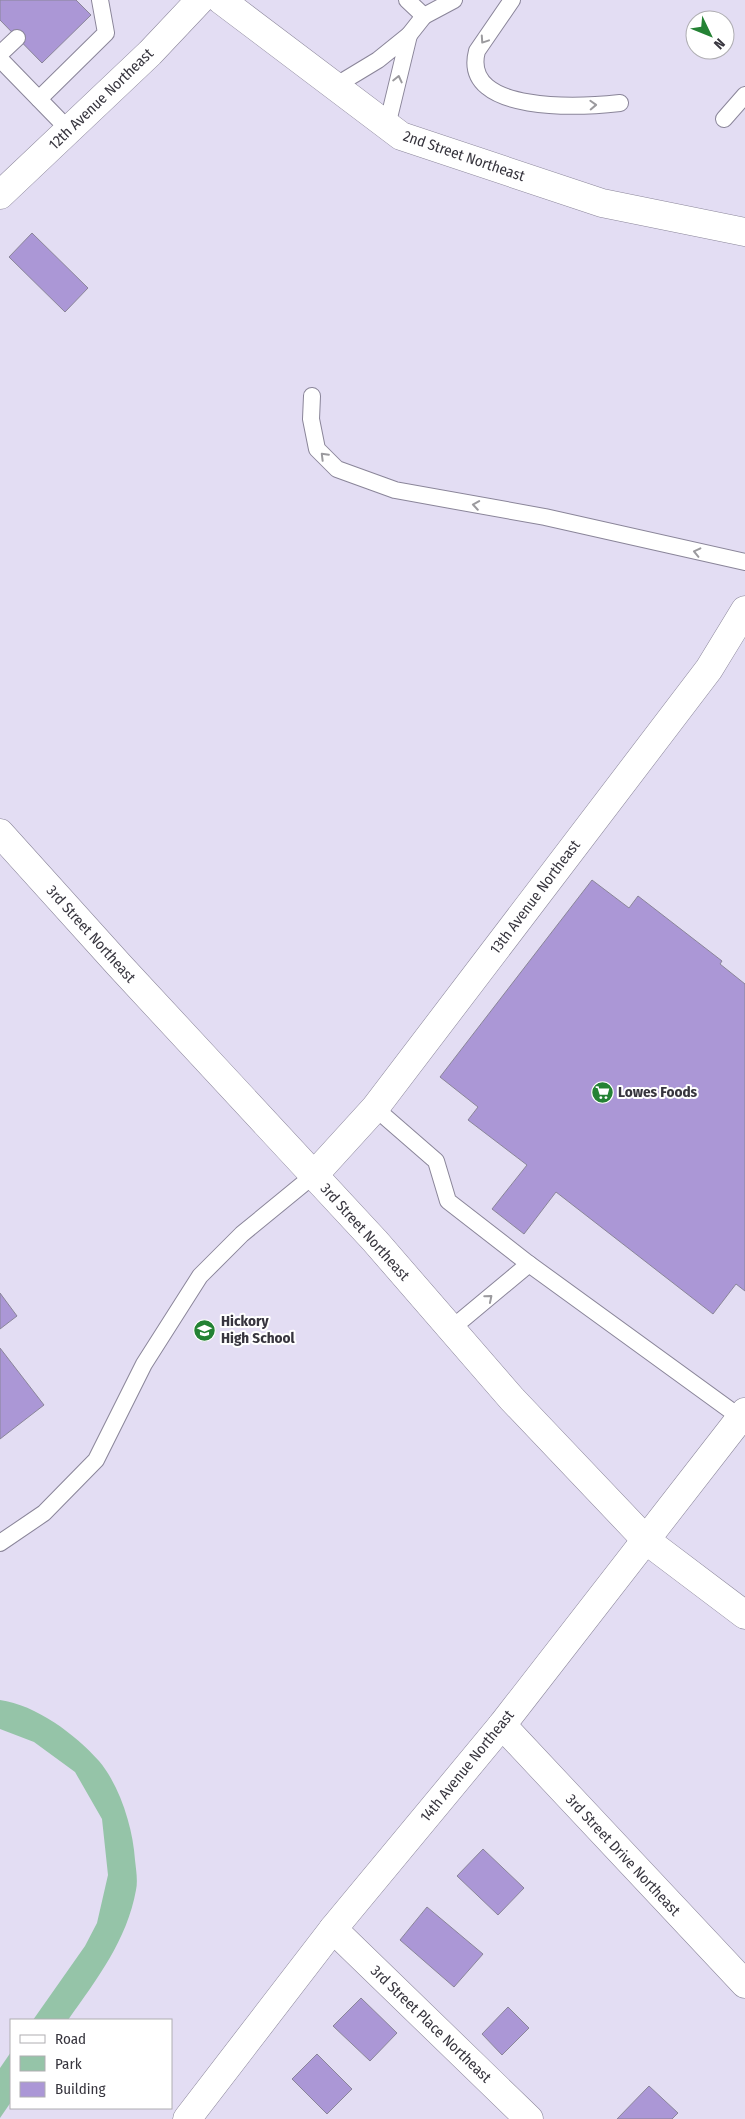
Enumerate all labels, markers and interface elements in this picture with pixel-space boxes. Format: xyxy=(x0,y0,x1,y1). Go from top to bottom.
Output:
north arrow xyxy=(685,10,735,60)
one-way arrow xyxy=(481,35,491,44)
text: N xyxy=(710,35,728,52)
street label: 12th Avenue Northeast xyxy=(45,44,157,154)
one-way arrow xyxy=(392,74,403,83)
one-way arrow xyxy=(590,100,598,111)
street label: 2nd Street Northeast xyxy=(401,127,527,185)
one-way arrow xyxy=(321,452,330,461)
one-way arrow xyxy=(471,500,479,511)
one-way arrow xyxy=(693,547,702,558)
street label: 13th Avenue Northeast xyxy=(486,836,584,958)
street label: 3rd Street Northeast xyxy=(43,882,139,986)
supermarket icon: Lowes Foods xyxy=(590,1080,614,1104)
place label: Lowes Foods xyxy=(618,1083,698,1101)
street label: 3rd Street Northeast xyxy=(317,1180,413,1284)
one-way arrow xyxy=(483,1295,492,1304)
place label: Hickory High School xyxy=(221,1312,296,1347)
school or university icon: Hickory High School xyxy=(193,1318,217,1342)
street label: 14th Avenue Northeast xyxy=(416,1706,518,1826)
street label: 3rd Street Drive Northeast xyxy=(562,1790,684,1920)
street label: 3rd Street Place Northeast xyxy=(367,1962,495,2086)
legend xyxy=(10,2019,172,2109)
text: Road xyxy=(55,2030,86,2048)
text: Park xyxy=(55,2055,82,2073)
text: Building xyxy=(55,2080,106,2098)

